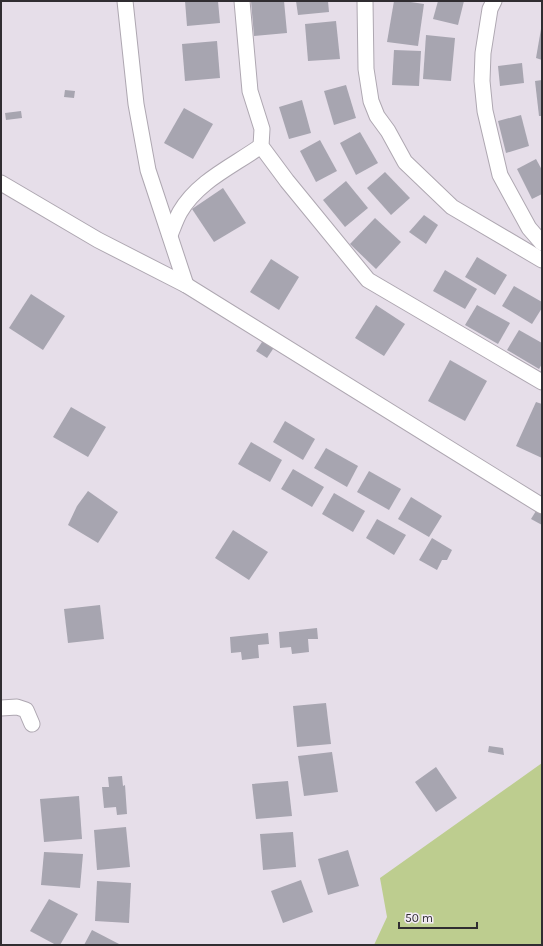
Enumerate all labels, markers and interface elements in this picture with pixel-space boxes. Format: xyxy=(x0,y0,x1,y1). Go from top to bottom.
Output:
scale bar xyxy=(399,904,477,930)
text: 50 m xyxy=(405,911,433,925)

